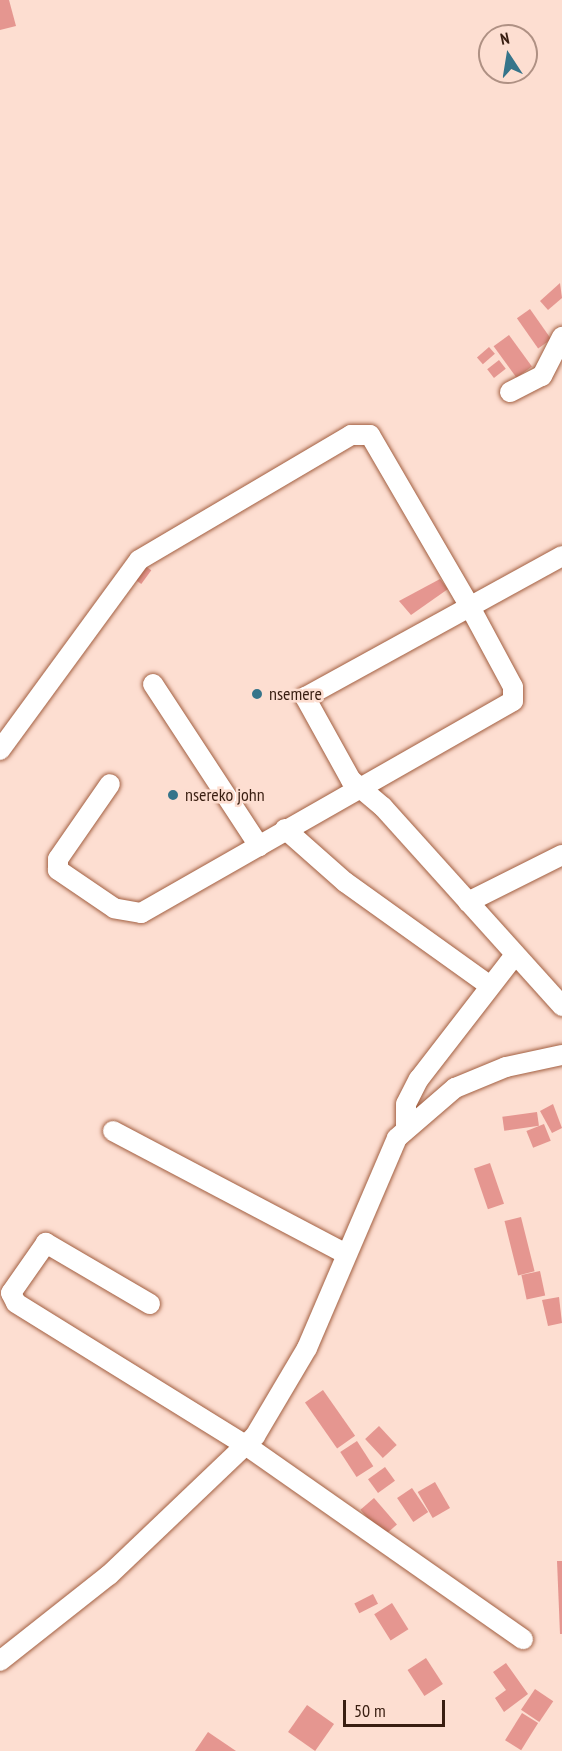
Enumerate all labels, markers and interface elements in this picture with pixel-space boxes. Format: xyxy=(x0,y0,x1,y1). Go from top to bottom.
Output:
north arrow xyxy=(478,24,538,84)
text: N xyxy=(498,28,511,49)
place label: nsemere xyxy=(269,683,322,705)
marker: nsemere xyxy=(250,687,264,701)
place label: nsereko john xyxy=(185,784,265,806)
marker: nsereko john xyxy=(166,788,180,802)
scale bar xyxy=(346,1688,448,1726)
text: 50 m xyxy=(354,1699,386,1722)

